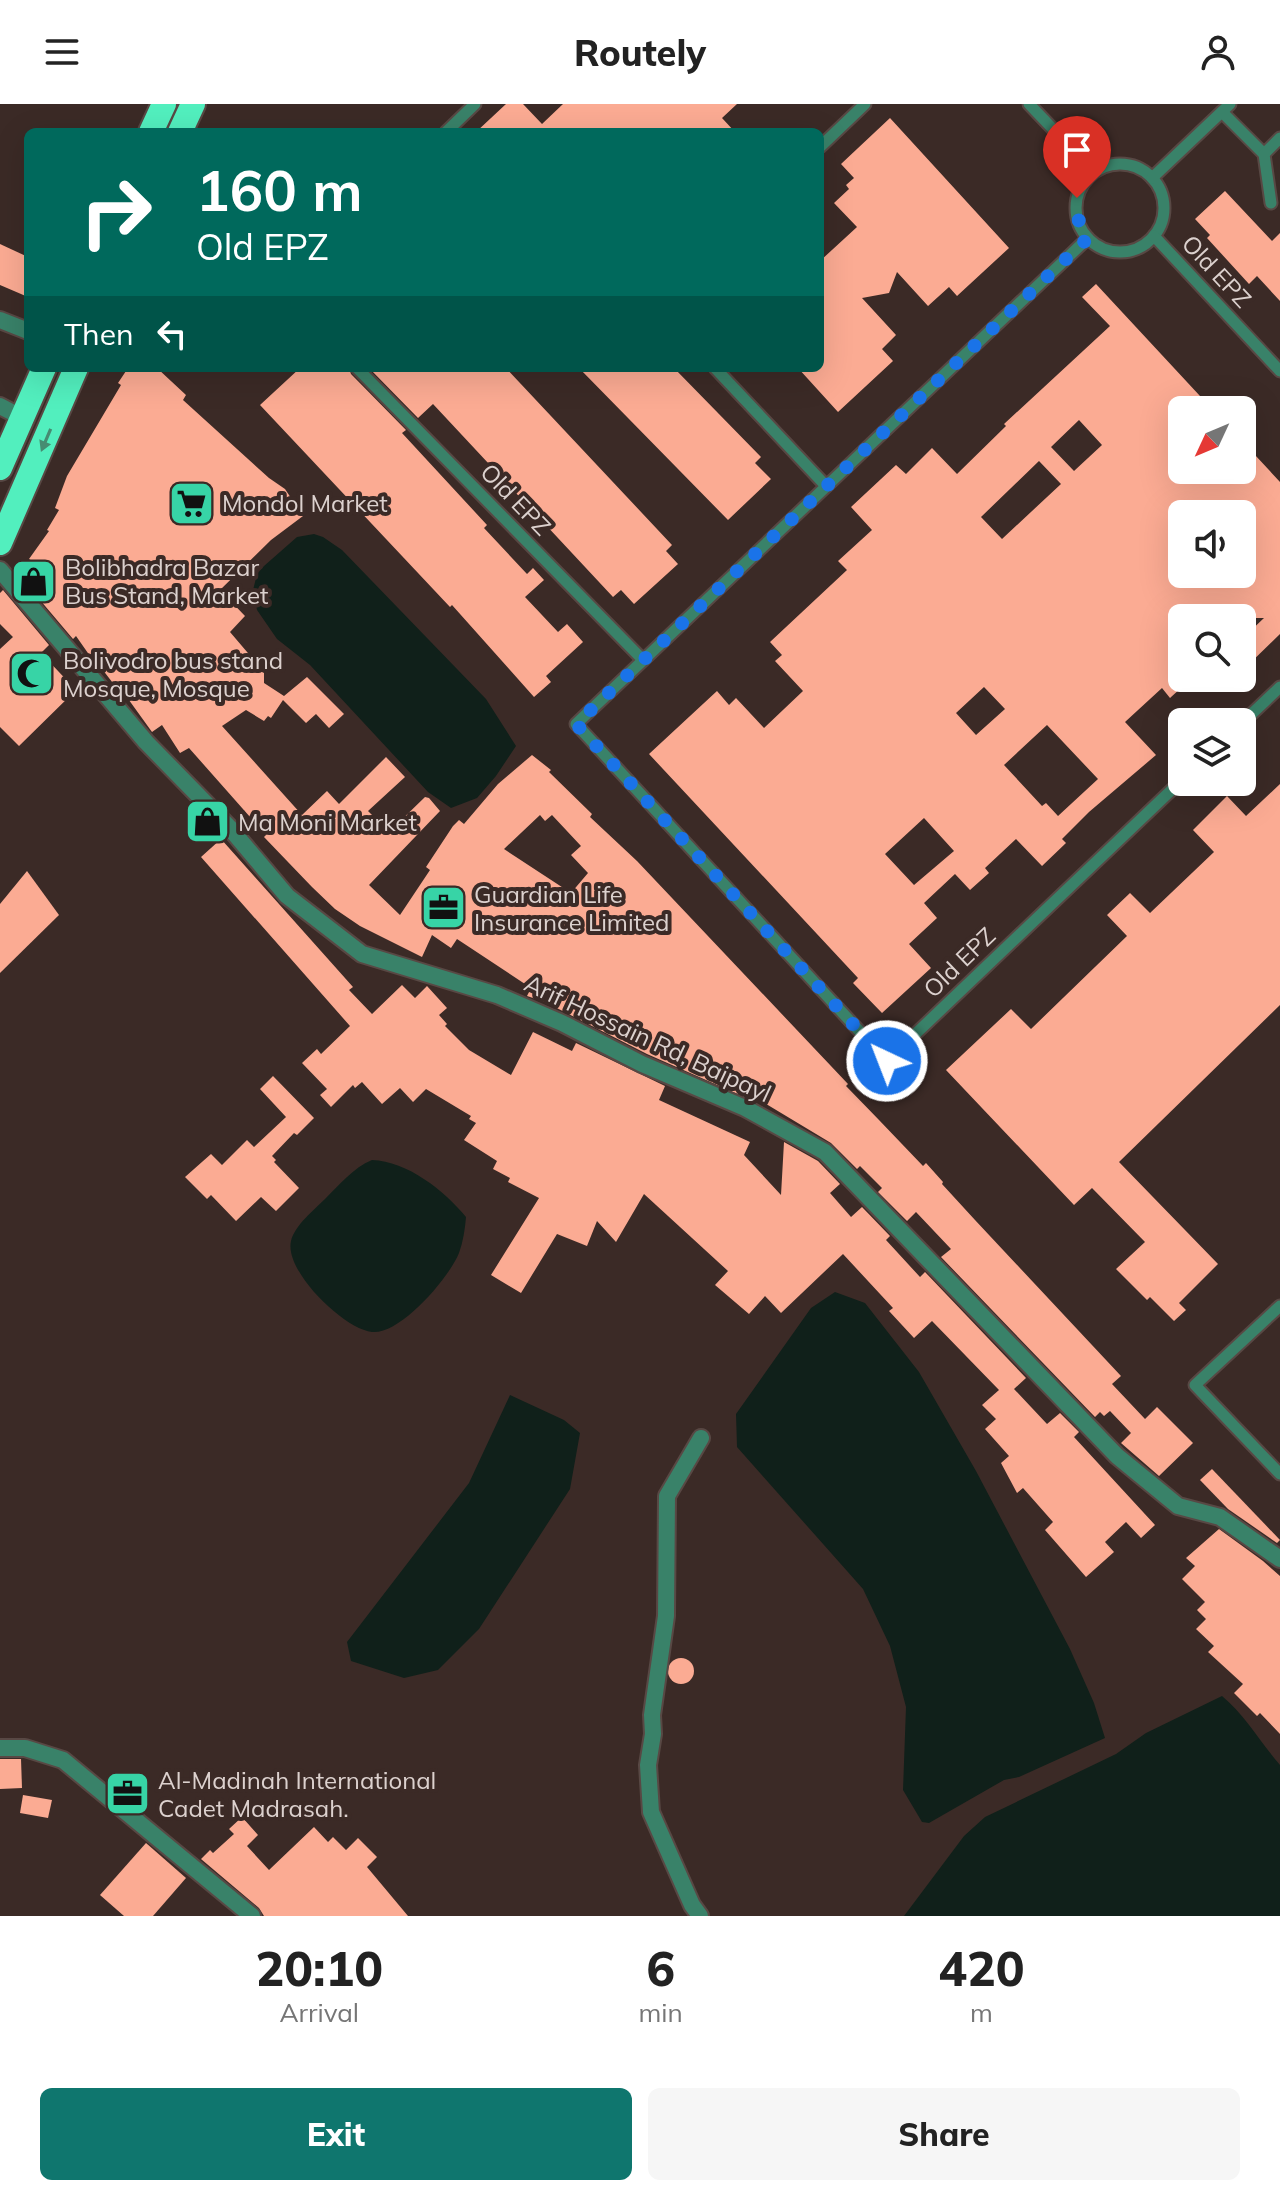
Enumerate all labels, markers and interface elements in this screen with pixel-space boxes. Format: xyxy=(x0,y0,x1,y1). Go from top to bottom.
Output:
icon: menu xyxy=(40,30,84,74)
text: Routely xyxy=(574,30,706,75)
icon: person xyxy=(1196,30,1240,74)
pin xyxy=(1043,116,1111,198)
icon: arrive xyxy=(1055,128,1099,172)
text: 160 m xyxy=(196,155,363,225)
icon: right xyxy=(64,160,168,264)
text: Old EPZ xyxy=(196,224,329,269)
street label: Old EPZ xyxy=(1176,228,1258,314)
icon: left xyxy=(150,312,194,356)
text: Then xyxy=(64,315,134,353)
north arrow xyxy=(1168,396,1256,484)
map controls xyxy=(1168,396,1256,796)
one-way arrow xyxy=(39,428,52,452)
street label: Old EPZ xyxy=(474,457,558,541)
supermarket icon: Mondol Market xyxy=(167,479,215,527)
place label: Mondol Market xyxy=(222,488,388,518)
button: sound xyxy=(1168,500,1256,588)
place label: Bolibhadra Bazar Bus Stand, Market xyxy=(65,552,268,610)
shop icon: Bolibhadra Bazar Bus Stand, Market xyxy=(10,557,58,605)
button: search xyxy=(1168,604,1256,692)
place label: Bolivodro bus stand Mosque, Mosque xyxy=(63,645,283,703)
mosque icon: Bolivodro bus stand Mosque, Mosque xyxy=(8,650,56,698)
button: layers xyxy=(1168,708,1256,796)
shop icon: Ma Moni Market xyxy=(183,798,231,846)
place label: Ma Moni Market xyxy=(238,807,417,837)
place label: Guardian Life Insurance Limited xyxy=(474,879,669,937)
office icon: Guardian Life Insurance Limited xyxy=(419,884,467,932)
street label: Old EPZ xyxy=(917,920,1001,1004)
street label: Arif Hossain Rd, Baipayl xyxy=(520,968,776,1108)
position arrow xyxy=(845,1019,929,1103)
place label: Al-Madinah International Cadet Madrasah. xyxy=(158,1765,436,1823)
office icon: Al-Madinah International Cadet Madrasah. xyxy=(103,1770,151,1818)
text: 20:10 xyxy=(255,1938,383,1998)
text: 6 xyxy=(646,1938,675,1998)
text: 420 xyxy=(938,1938,1025,1998)
text: Arrival xyxy=(279,1996,359,2029)
text: min xyxy=(639,1996,683,2029)
text: m xyxy=(970,1996,993,2029)
button: Exit xyxy=(40,2088,632,2180)
button: Share xyxy=(648,2088,1240,2180)

